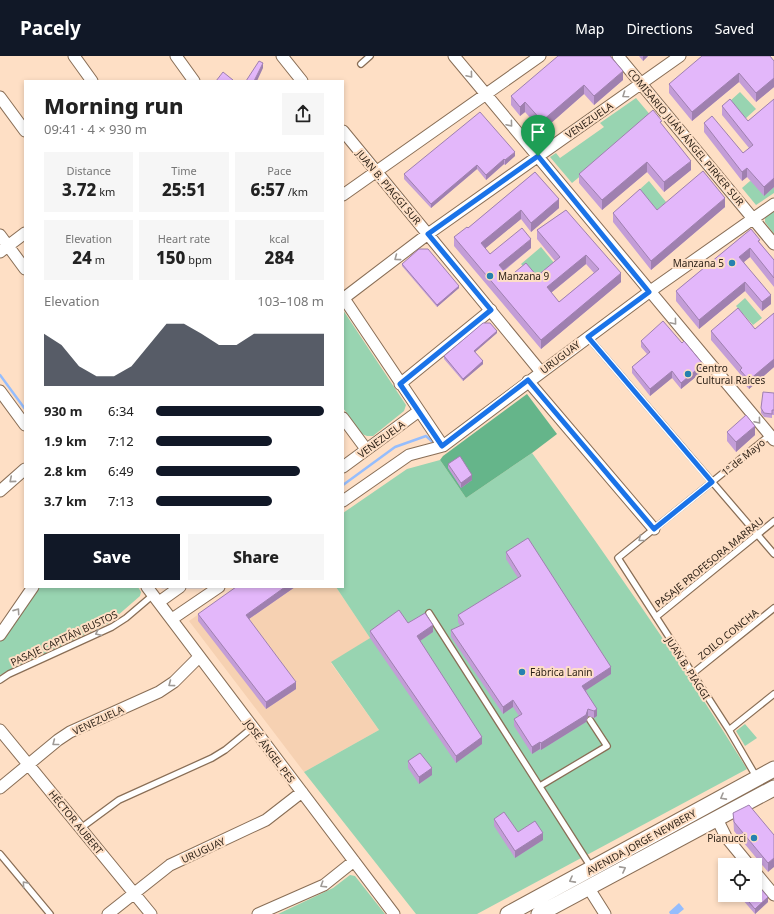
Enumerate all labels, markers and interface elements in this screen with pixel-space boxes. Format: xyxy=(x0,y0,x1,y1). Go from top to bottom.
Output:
text: Pacely xyxy=(20,15,81,41)
text: Map xyxy=(575,19,604,38)
text: Directions xyxy=(626,19,693,38)
text: Saved xyxy=(715,19,754,38)
street label: COMISARIO JUÁN ÁNGEL PIRKER SUR xyxy=(624,66,748,209)
one-way arrow xyxy=(465,70,472,78)
text: Morning run xyxy=(44,90,184,120)
one-way arrow xyxy=(623,90,630,97)
button: share xyxy=(282,93,324,135)
street label: VENEZUELA xyxy=(562,98,616,141)
pin xyxy=(521,115,555,156)
one-way arrow xyxy=(506,119,513,126)
text: 09:41 · 4 × 930 m xyxy=(44,120,147,138)
icon: arrive xyxy=(527,121,549,143)
street label: JUAN B. PIAGGI SUR xyxy=(353,146,425,228)
text: Distance xyxy=(66,163,111,178)
text: Time xyxy=(171,163,197,178)
text: Pace xyxy=(267,163,291,178)
text: 3.72 xyxy=(62,178,96,201)
text: 25:51 xyxy=(162,178,206,201)
text: 6:57 xyxy=(251,178,285,201)
text: km xyxy=(96,184,115,199)
text: /km xyxy=(285,184,308,199)
text: Elevation xyxy=(65,231,112,246)
text: Heart rate xyxy=(158,231,210,246)
text: kcal xyxy=(269,231,289,246)
text: 24 xyxy=(72,246,92,269)
text: 150 xyxy=(156,246,185,269)
text: 284 xyxy=(265,246,294,269)
text: m xyxy=(92,252,105,267)
text: bpm xyxy=(185,252,212,267)
one-way arrow xyxy=(394,253,401,260)
place label: Manzana 5 xyxy=(673,256,724,270)
marker: Manzana 5 xyxy=(727,258,737,268)
place label: Manzana 9 xyxy=(498,269,550,283)
marker: Manzana 9 xyxy=(485,271,495,281)
text: Elevation xyxy=(44,292,100,310)
text: 103–108 m xyxy=(257,292,324,310)
one-way arrow xyxy=(670,317,677,325)
street label: URUGUAY xyxy=(537,337,583,377)
place label: Centro Cultural Raíces xyxy=(696,361,765,387)
marker: Centro Cultural Raíces xyxy=(683,369,693,379)
text: 930 m xyxy=(44,402,82,420)
text: 6:34 xyxy=(108,402,134,420)
street label: VENEZUELA xyxy=(355,417,408,461)
one-way arrow xyxy=(754,417,761,424)
text: 1.9 km xyxy=(44,432,87,450)
text: 7:12 xyxy=(108,432,134,450)
street label: 1º de Mayo xyxy=(718,435,768,479)
text: 2.8 km xyxy=(44,462,87,480)
text: 6:49 xyxy=(108,462,134,480)
one-way arrow xyxy=(10,475,17,482)
text: 3.7 km xyxy=(44,492,87,510)
text: 7:13 xyxy=(108,492,134,510)
street label: PASAJE PROFESORA MARRAU xyxy=(652,514,766,610)
button: Save xyxy=(44,534,180,580)
button: Share xyxy=(188,534,324,580)
one-way arrow xyxy=(639,534,646,541)
street label: ZOILO CONCHA xyxy=(695,605,762,663)
street label: PASAJE CAPITÁN BUSTOS xyxy=(8,607,120,669)
one-way arrow xyxy=(12,608,20,615)
one-way arrow xyxy=(95,628,103,636)
street label: JUAN B. PIAGGI xyxy=(662,633,713,702)
place label: Fábrica Lanin xyxy=(530,665,592,679)
marker: Fábrica Lanin xyxy=(517,667,527,677)
one-way arrow xyxy=(168,679,175,686)
street label: VENEZUELA xyxy=(70,702,126,738)
street label: JOSÉ ÁNGEL PES xyxy=(241,716,299,786)
one-way arrow xyxy=(53,738,60,745)
street label: HÉCTOR AUBERT xyxy=(46,787,107,857)
one-way arrow xyxy=(720,793,727,800)
street label: AVENIDA JORGE NEWBERY xyxy=(584,806,699,878)
place label: Pianucci xyxy=(707,831,746,845)
marker: Pianucci xyxy=(749,833,759,843)
street label: URUGUAY xyxy=(179,834,227,866)
map controls xyxy=(718,858,762,902)
button: locate xyxy=(718,858,762,902)
one-way arrow xyxy=(619,866,626,874)
one-way arrow xyxy=(569,875,576,883)
one-way arrow xyxy=(320,880,327,887)
one-way arrow xyxy=(23,881,30,889)

